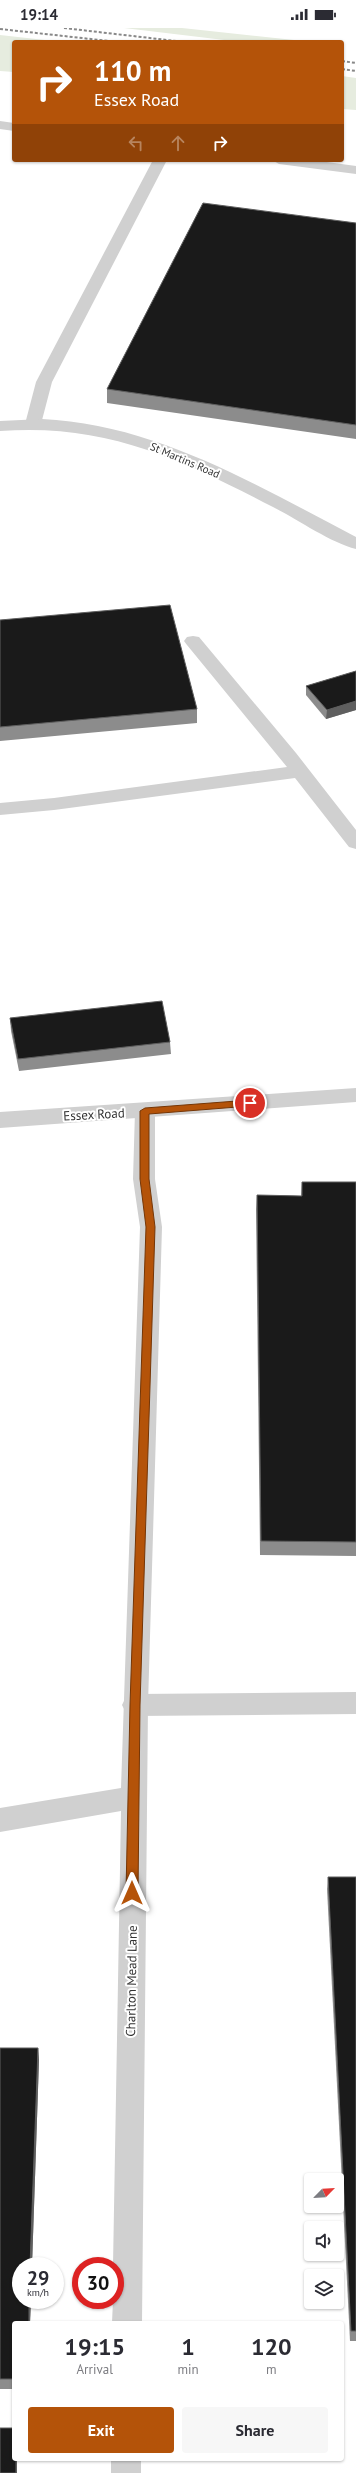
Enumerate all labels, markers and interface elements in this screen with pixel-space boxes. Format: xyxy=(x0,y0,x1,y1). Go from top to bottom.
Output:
text: 19:14 xyxy=(20,5,58,24)
text: 110 m xyxy=(94,52,171,89)
icon: right xyxy=(28,56,80,108)
text: Essex Road xyxy=(94,88,179,111)
icon: left xyxy=(125,132,147,154)
icon: ahead xyxy=(167,132,189,154)
icon: right xyxy=(209,132,231,154)
street label: St Martins Road xyxy=(148,439,222,481)
pin xyxy=(233,1086,267,1120)
icon: arrive xyxy=(239,1092,261,1114)
street label: Essex Road xyxy=(63,1104,125,1125)
position arrow xyxy=(111,1872,153,1914)
street label: Charlton Mead Lane xyxy=(122,1925,141,2037)
north arrow xyxy=(304,2173,344,2213)
map controls xyxy=(304,2173,344,2309)
button: sound xyxy=(304,2221,344,2261)
speed limit sign: 30 xyxy=(72,2257,124,2309)
text: 29 xyxy=(27,2265,49,2291)
button: layers xyxy=(304,2269,344,2309)
text: km/h xyxy=(27,2286,49,2299)
text: 19:15 xyxy=(64,2331,125,2362)
text: 1 xyxy=(181,2331,195,2362)
text: 120 xyxy=(251,2331,292,2362)
text: Arrival xyxy=(77,2361,113,2378)
text: min xyxy=(177,2361,199,2378)
text: m xyxy=(266,2361,277,2378)
button: Exit xyxy=(28,2407,174,2453)
button: Share xyxy=(182,2407,328,2453)

